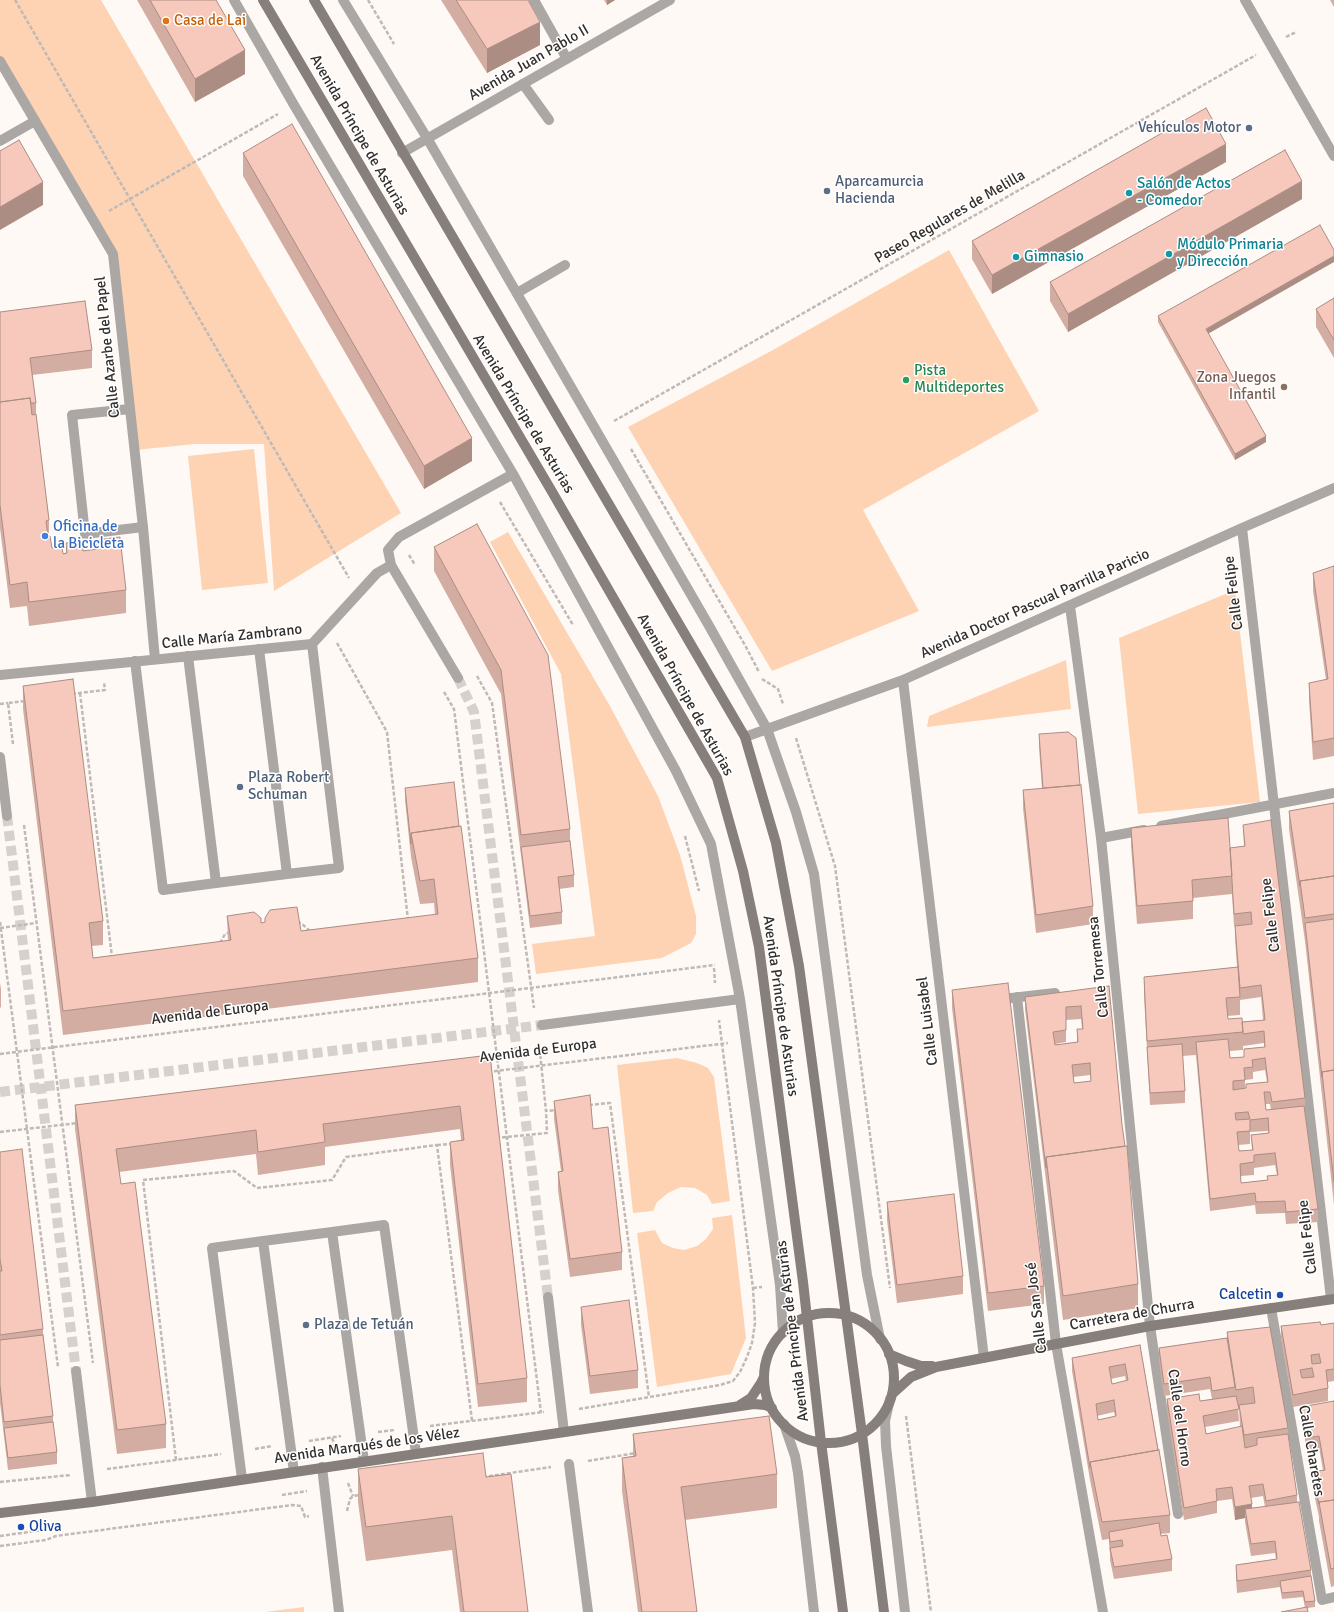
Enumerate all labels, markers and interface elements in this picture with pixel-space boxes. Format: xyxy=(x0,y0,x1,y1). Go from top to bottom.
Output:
place label: Casa de Lai xyxy=(174,12,246,30)
marker: Casa de Lai xyxy=(161,16,171,26)
street label: Avenida Juan Pablo II xyxy=(466,21,592,105)
street label: Avenida Príncipe de Asturias xyxy=(306,51,412,219)
place label: Vehículos Motor xyxy=(1138,119,1241,137)
marker: Vehículos Motor xyxy=(1244,123,1254,133)
street label: Paseo Regulares de Melilla xyxy=(871,166,1029,268)
place label: Aparcamurcia Hacienda xyxy=(835,173,924,208)
place label: Salón de Actos - Comedor xyxy=(1137,175,1231,210)
marker: Aparcamurcia Hacienda xyxy=(822,186,832,196)
marker: Salón de Actos - Comedor xyxy=(1124,188,1134,198)
place label: Módulo Primaria y Dirección xyxy=(1177,236,1284,271)
place label: Gimnasio xyxy=(1024,248,1084,266)
marker: Módulo Primaria y Dirección xyxy=(1164,249,1174,259)
marker: Gimnasio xyxy=(1011,252,1021,262)
street label: Calle Azarbe del Papel xyxy=(92,275,124,419)
street label: Avenida Príncipe de Asturias xyxy=(468,331,578,497)
place label: Pista Multideportes xyxy=(914,362,1004,397)
place label: Zona Juegos Infantil xyxy=(1196,369,1276,404)
marker: Pista Multideportes xyxy=(901,375,911,385)
marker: Zona Juegos Infantil xyxy=(1279,382,1289,392)
place label: Oficina de la Bicicleta xyxy=(53,518,124,553)
marker: Oficina de la Bicicleta xyxy=(40,531,50,541)
street label: Avenida Doctor Pascual Parrilla Paricio xyxy=(918,545,1152,663)
street label: Calle Felipe xyxy=(1221,555,1247,631)
street label: Avenida Príncipe de Asturias xyxy=(633,611,737,779)
street label: Calle María Zambrano xyxy=(161,621,303,653)
place label: Plaza Robert Schuman xyxy=(248,769,329,804)
marker: Plaza Robert Schuman xyxy=(235,782,245,792)
street label: Calle Felipe xyxy=(1258,877,1284,953)
street label: Avenida Príncipe de Asturias xyxy=(758,914,802,1098)
street label: Calle Torremesa xyxy=(1085,915,1113,1019)
street label: Calle Luisabel xyxy=(914,975,942,1067)
street label: Avenida de Europa xyxy=(150,997,270,1029)
street label: Avenida de Europa xyxy=(478,1035,598,1067)
street label: Calle Felipe xyxy=(1295,1199,1321,1275)
street label: Avenida Príncipe de Asturias xyxy=(773,1239,813,1423)
street label: Calle San José xyxy=(1022,1261,1052,1355)
place label: Calcetin xyxy=(1219,1286,1272,1304)
marker: Calcetin xyxy=(1275,1290,1285,1300)
street label: Carretera de Churra xyxy=(1068,1295,1196,1335)
place label: Plaza de Tetuán xyxy=(314,1316,414,1334)
marker: Plaza de Tetuán xyxy=(301,1320,311,1330)
street label: Calle del Horno xyxy=(1163,1368,1195,1468)
street label: Calle Charetes xyxy=(1294,1404,1328,1498)
street label: Avenida Marqués de los Vélez xyxy=(273,1424,461,1468)
place label: Oliva xyxy=(29,1518,62,1536)
marker: Oliva xyxy=(16,1522,26,1532)

